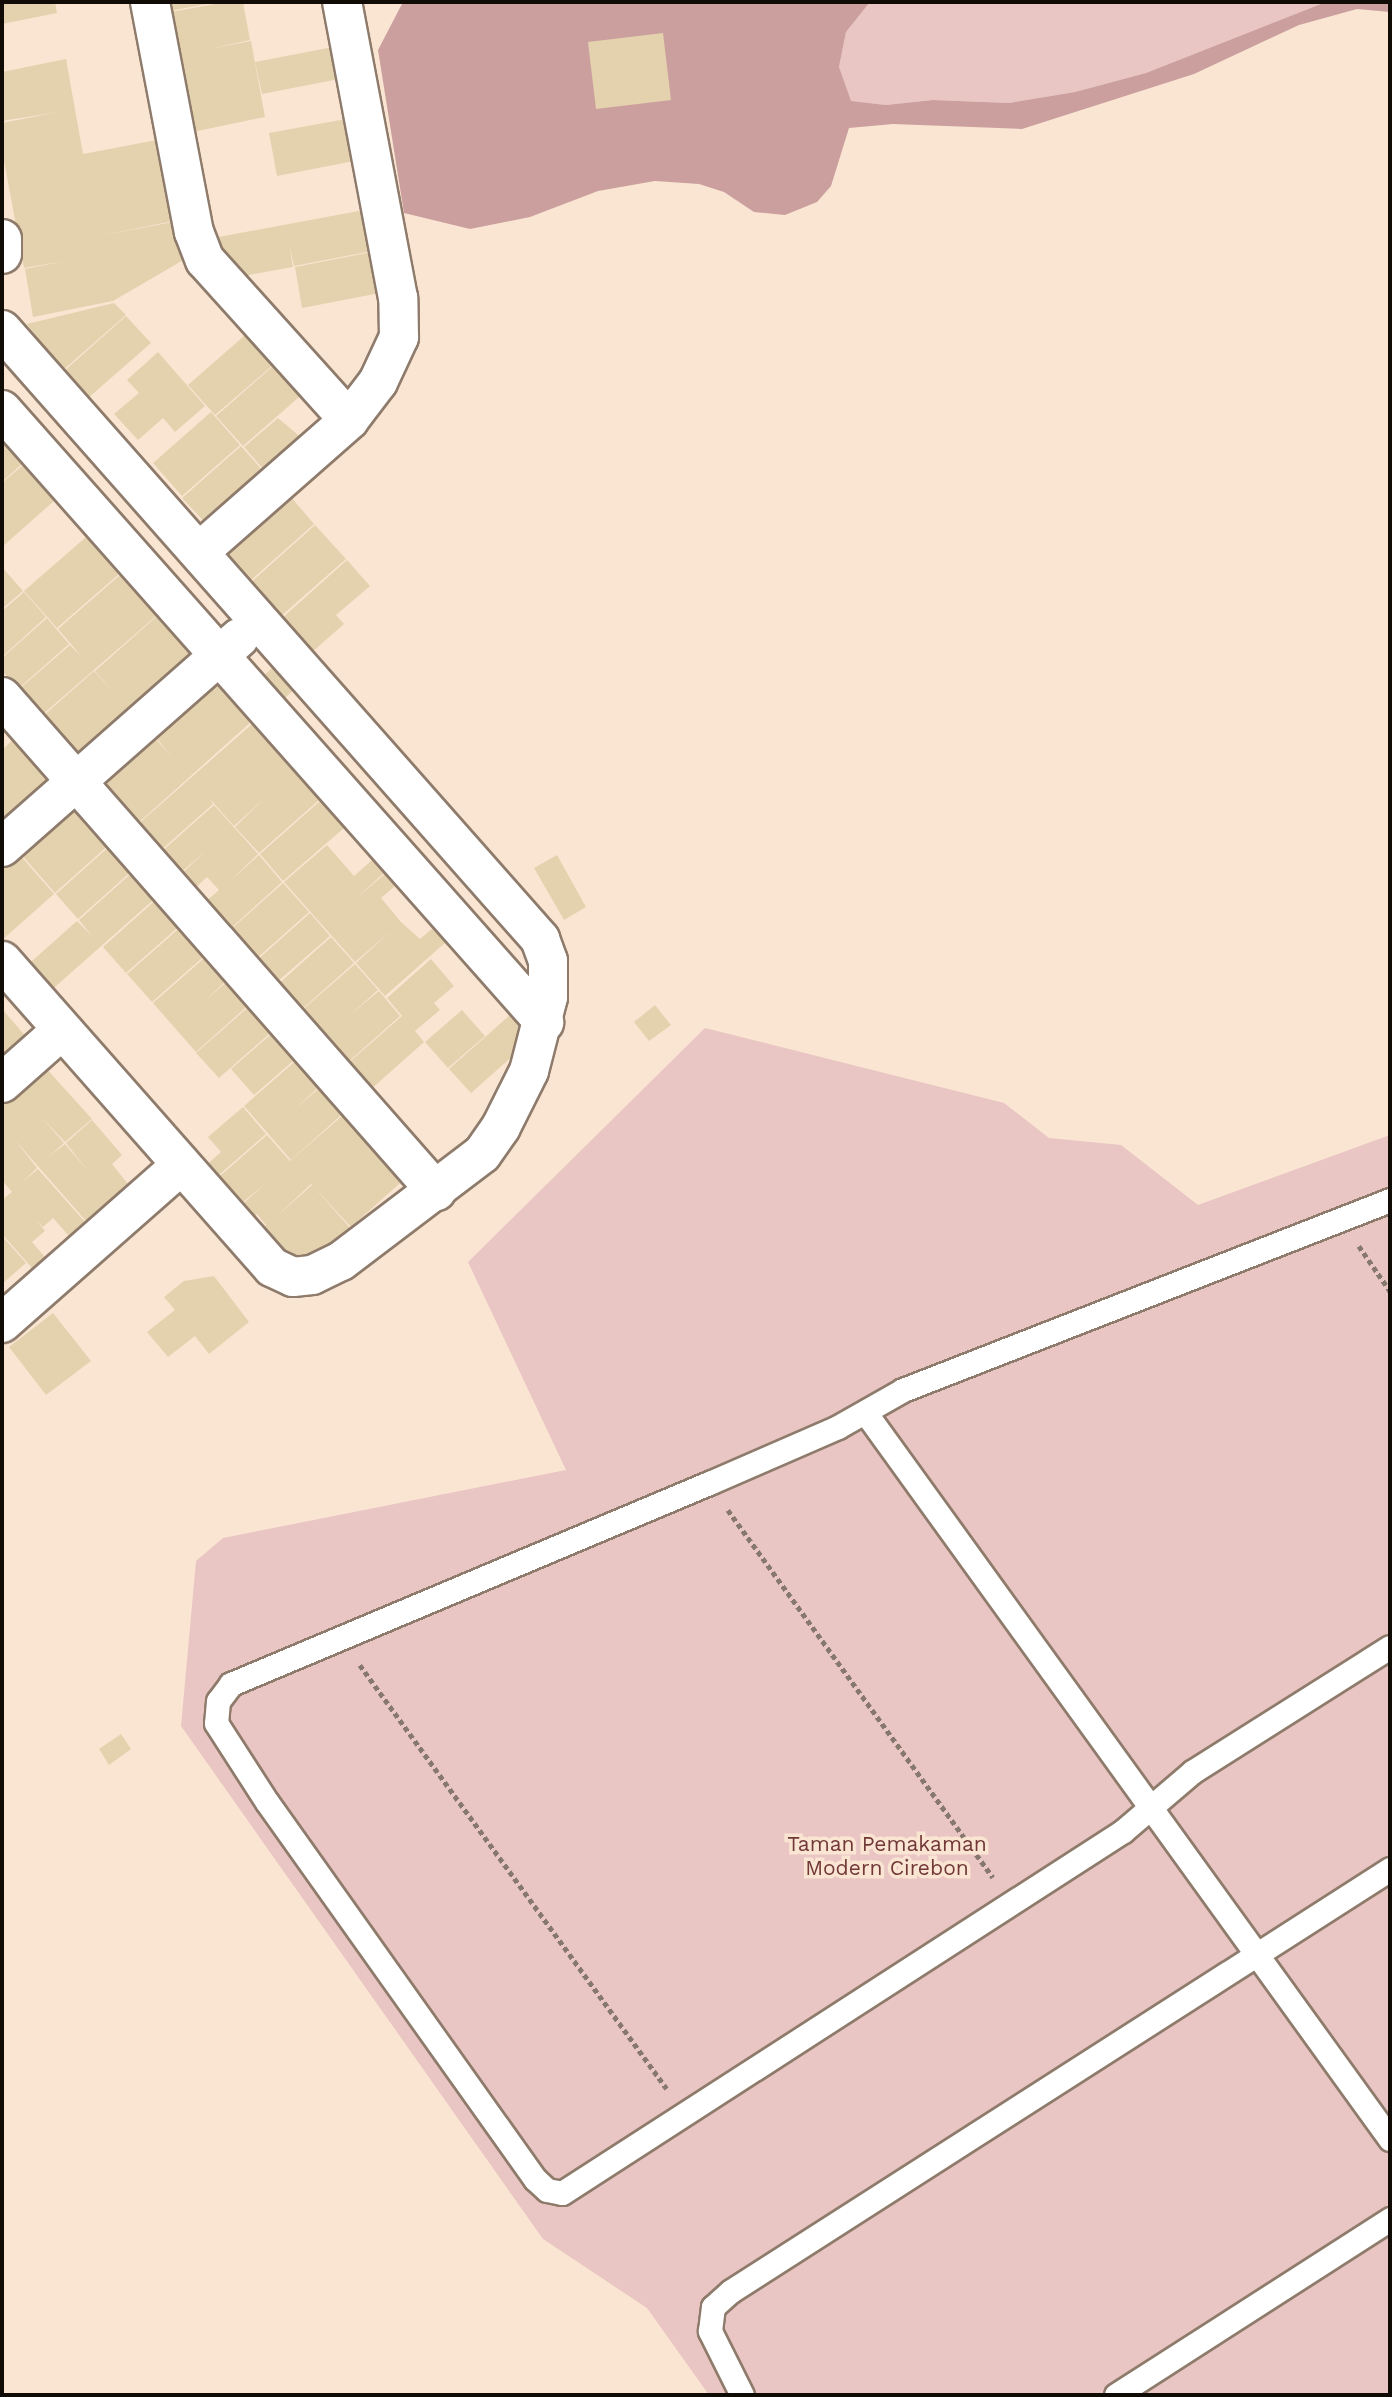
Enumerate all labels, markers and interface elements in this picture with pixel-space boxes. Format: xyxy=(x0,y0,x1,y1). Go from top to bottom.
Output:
park label: Taman Pemakaman Modern Cirebon xyxy=(787,1831,987,1881)

